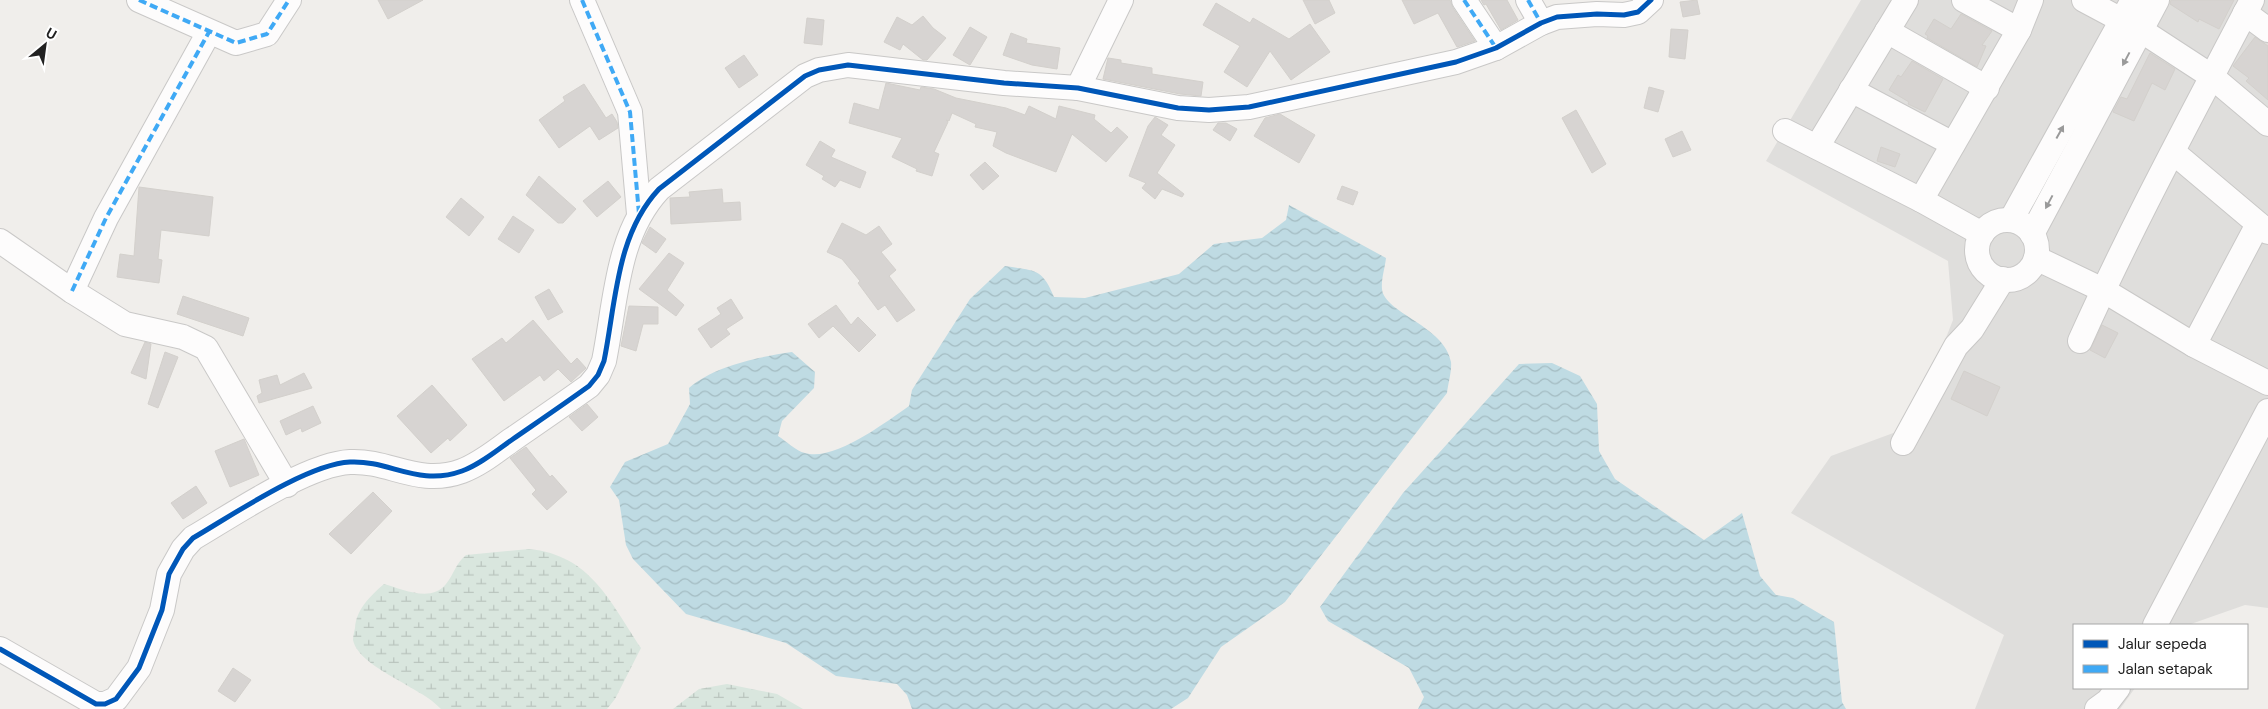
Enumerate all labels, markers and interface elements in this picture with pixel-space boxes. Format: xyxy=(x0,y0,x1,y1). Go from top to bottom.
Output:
north arrow xyxy=(20,20,70,70)
text: U xyxy=(43,23,60,44)
one-way arrow xyxy=(2122,52,2131,66)
one-way arrow xyxy=(2056,124,2064,139)
one-way arrow xyxy=(2045,195,2053,209)
legend xyxy=(2073,624,2248,689)
text: Jalur sepeda xyxy=(2118,634,2207,654)
text: Jalan setapak xyxy=(2118,659,2213,679)

